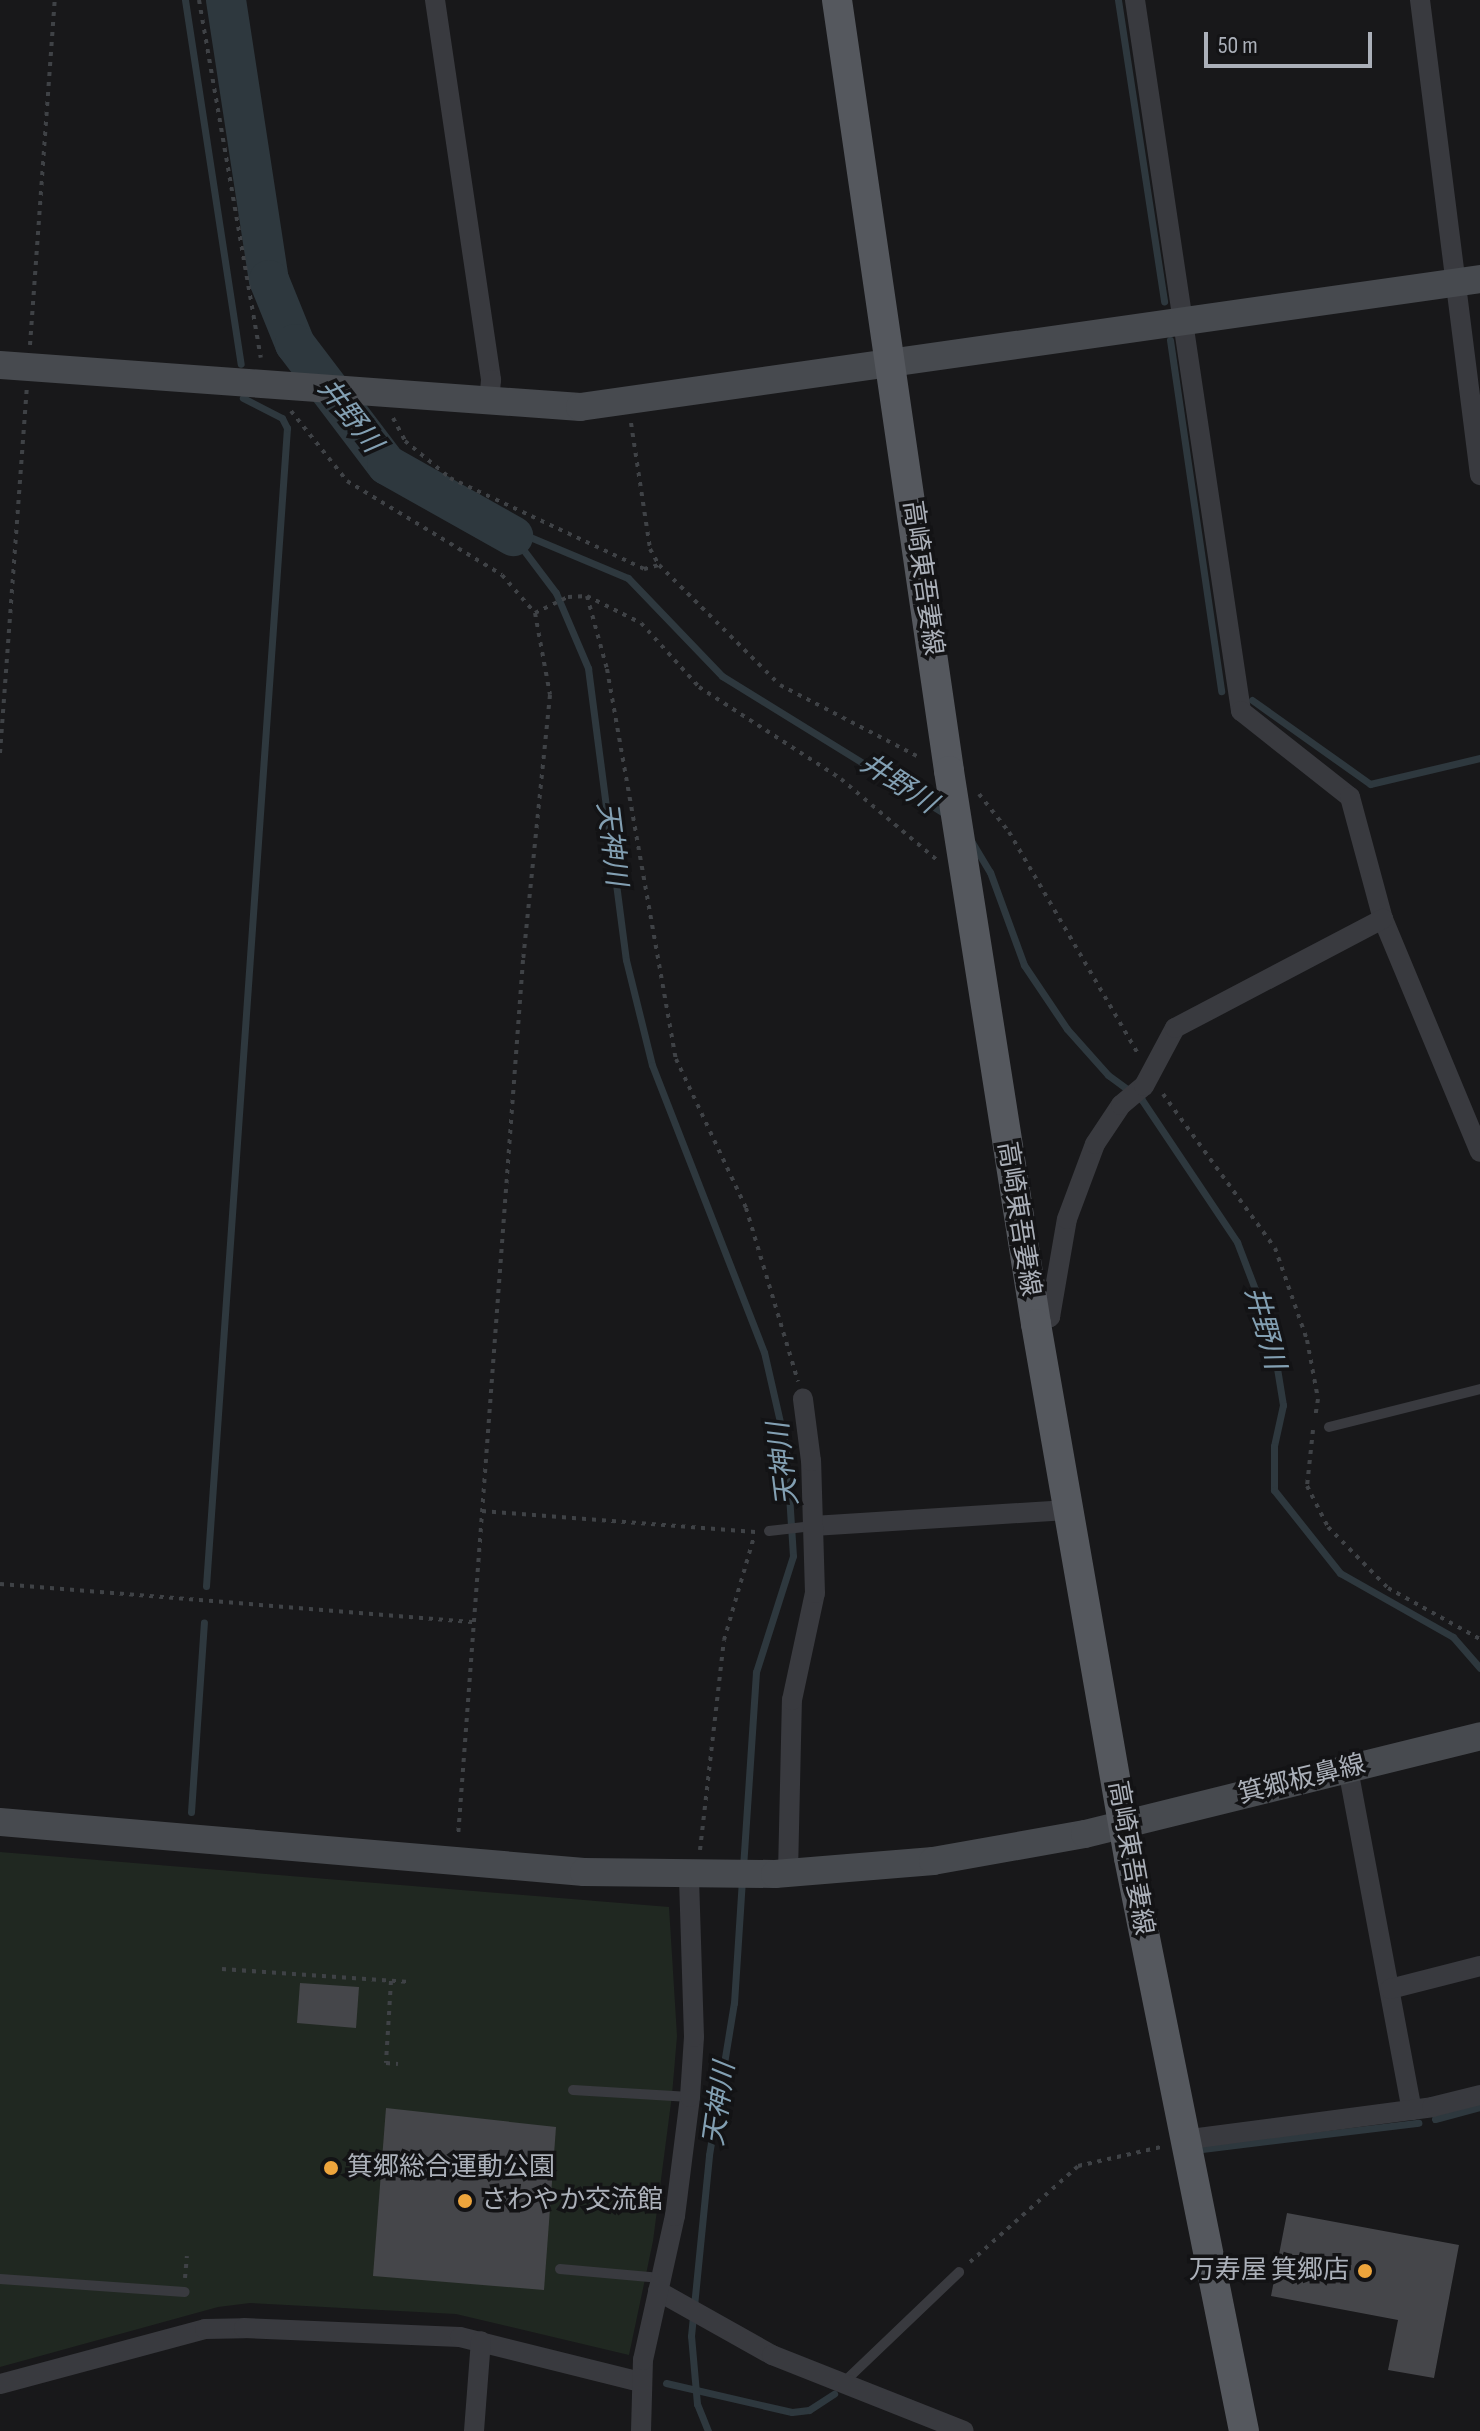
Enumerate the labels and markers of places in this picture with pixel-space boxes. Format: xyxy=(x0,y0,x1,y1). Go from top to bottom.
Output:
place label: 箕郷総合運動公園 xyxy=(347,2152,555,2184)
marker: 箕郷総合運動公園 xyxy=(322,2159,340,2177)
place label: さわやか交流館 xyxy=(481,2185,663,2217)
marker: さわやか交流館 xyxy=(456,2192,474,2210)
place label: 万寿屋 箕郷店 xyxy=(1189,2255,1349,2287)
marker: 万寿屋 箕郷店 xyxy=(1356,2262,1374,2280)

